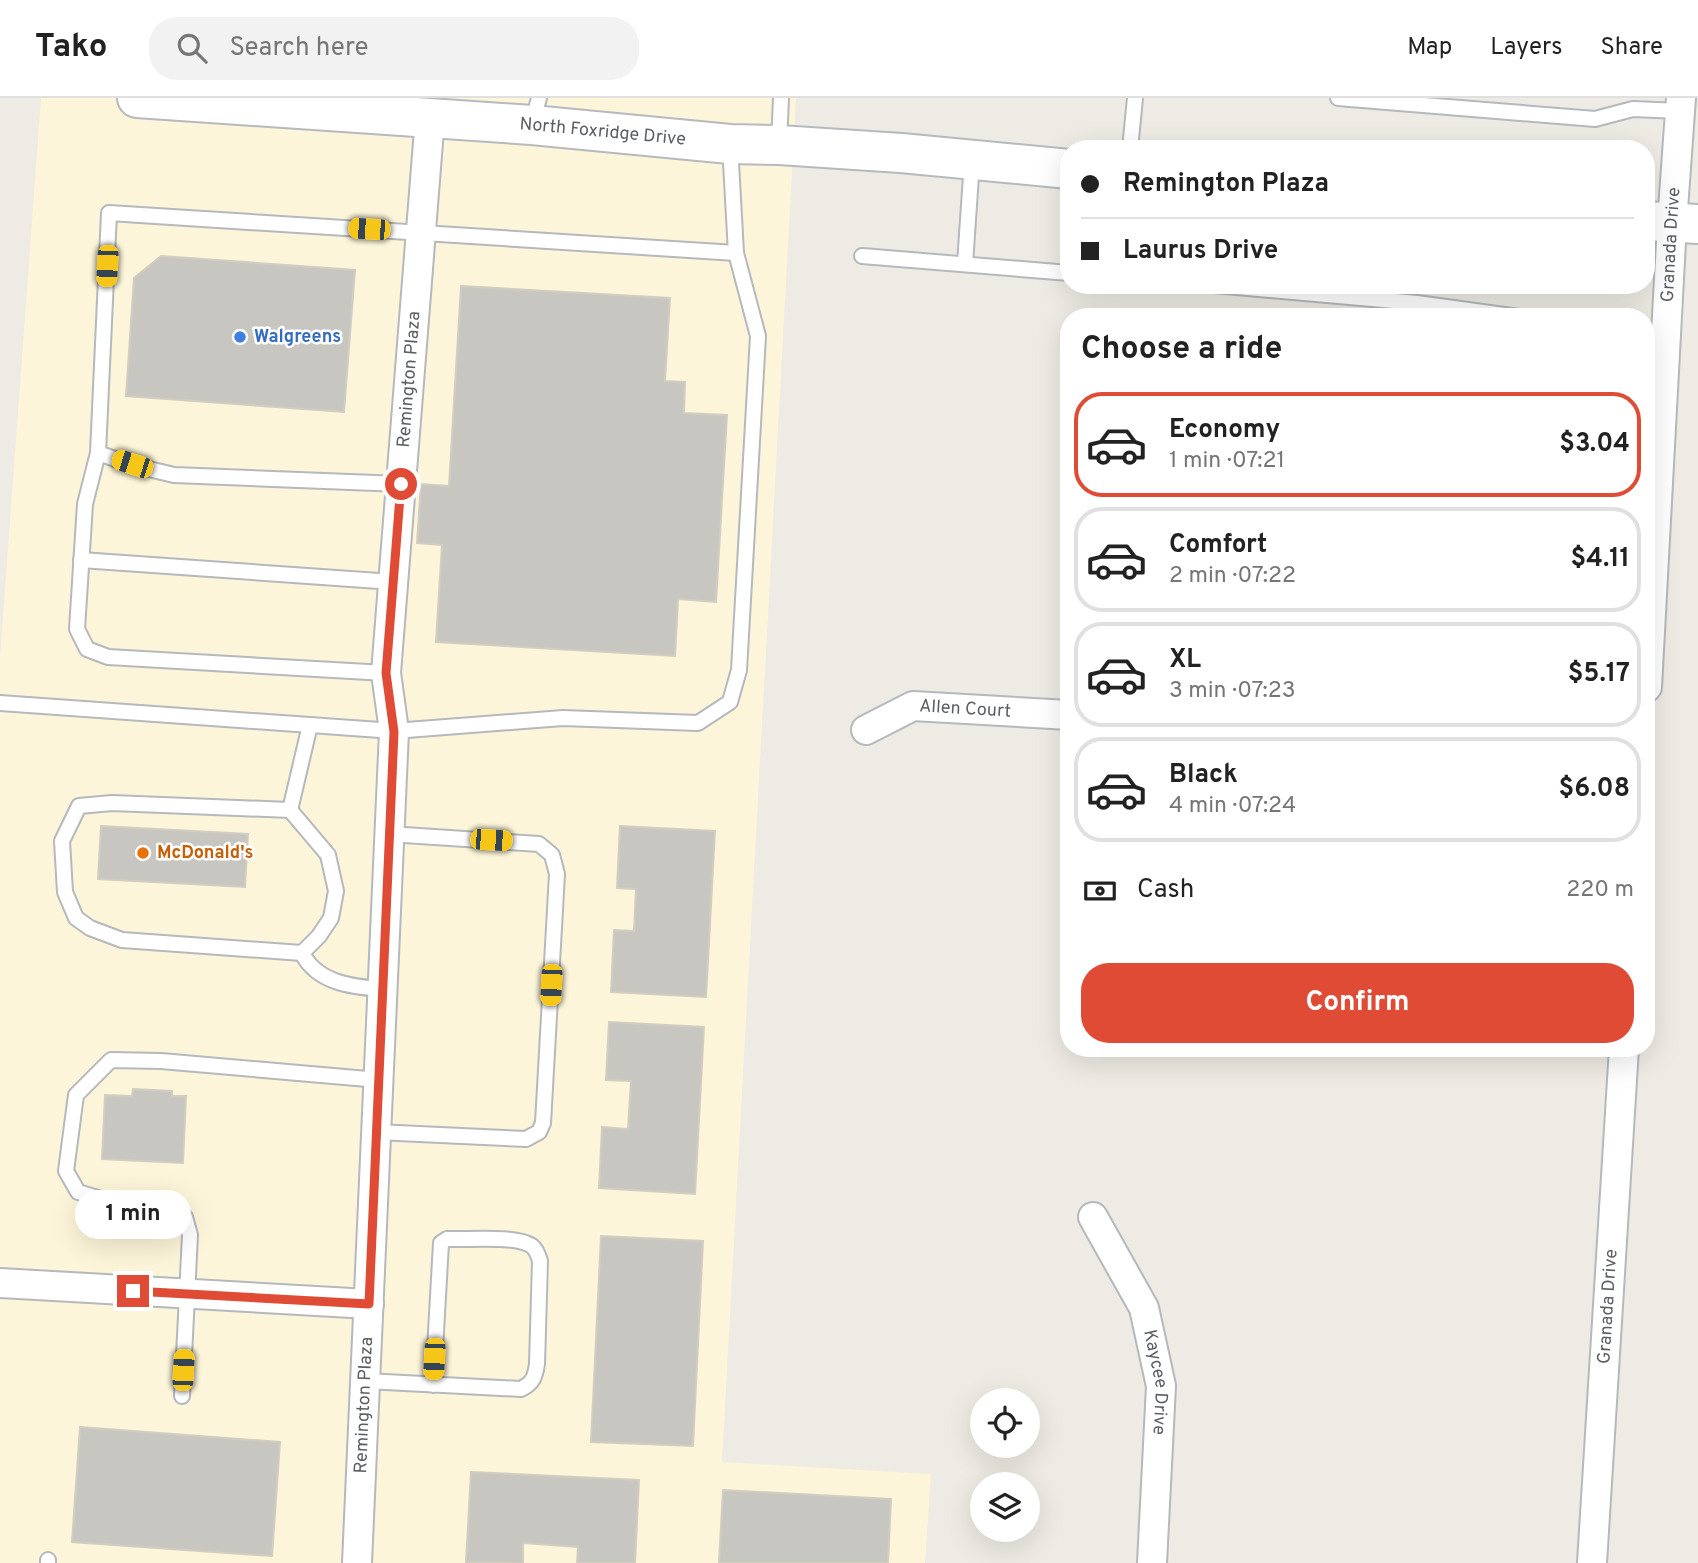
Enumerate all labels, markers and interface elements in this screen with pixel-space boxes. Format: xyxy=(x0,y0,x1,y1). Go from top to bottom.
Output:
search box xyxy=(149,17,639,80)
text: Tako xyxy=(35,27,107,69)
icon: search xyxy=(173,29,211,67)
text: Search here xyxy=(229,32,368,65)
text: Map xyxy=(1407,33,1452,63)
text: Layers xyxy=(1490,33,1562,63)
text: Share xyxy=(1600,33,1663,63)
street label: North Foxridge Drive xyxy=(519,113,687,151)
text: Remington Plaza xyxy=(1123,168,1329,201)
street label: Granada Drive xyxy=(1656,186,1686,303)
car xyxy=(348,217,391,241)
text: Laurus Drive xyxy=(1123,235,1278,268)
car xyxy=(96,244,119,288)
street label: Remington Plaza xyxy=(392,310,426,448)
place label: Walgreens xyxy=(254,326,341,349)
marker: Walgreens xyxy=(232,329,248,345)
text: Choose a ride xyxy=(1081,330,1282,370)
icon: car xyxy=(1085,413,1148,476)
text: Economy xyxy=(1169,414,1280,447)
text: $3.04 xyxy=(1559,428,1630,461)
text: 1 min · 07:21 xyxy=(1169,447,1285,476)
car xyxy=(109,448,156,480)
route start xyxy=(385,468,417,500)
icon: car xyxy=(1085,528,1148,591)
text: Comfort xyxy=(1169,529,1267,562)
text: $4.11 xyxy=(1571,543,1630,576)
text: 2 min · 07:22 xyxy=(1169,562,1296,591)
icon: car xyxy=(1085,643,1148,706)
text: XL xyxy=(1169,644,1201,677)
text: $5.17 xyxy=(1568,658,1630,691)
text: 3 min · 07:23 xyxy=(1169,677,1296,706)
street label: Allen Court xyxy=(919,695,1012,723)
icon: car xyxy=(1085,758,1148,821)
text: Black xyxy=(1169,759,1238,792)
text: $6.08 xyxy=(1559,773,1630,806)
text: 4 min · 07:24 xyxy=(1169,792,1296,821)
car xyxy=(470,828,513,852)
place label: McDonald's xyxy=(157,842,253,865)
marker: McDonald's xyxy=(135,845,151,861)
icon: cash xyxy=(1081,872,1119,910)
text: Cash xyxy=(1137,874,1194,907)
text: 220 m xyxy=(1566,876,1634,905)
car xyxy=(540,963,563,1007)
button: Confirm xyxy=(1081,963,1634,1043)
callout: 1 min xyxy=(75,1190,191,1238)
text: 1 min xyxy=(105,1200,161,1229)
street label: Granada Drive xyxy=(1593,1248,1623,1365)
route end xyxy=(117,1275,149,1307)
street label: Kaycee Drive xyxy=(1138,1328,1173,1436)
street label: Remington Plaza xyxy=(349,1336,379,1474)
car xyxy=(423,1337,446,1381)
car xyxy=(172,1348,195,1392)
map controls xyxy=(970,1388,1040,1542)
button: locate xyxy=(970,1388,1040,1458)
button: layers xyxy=(970,1472,1040,1542)

